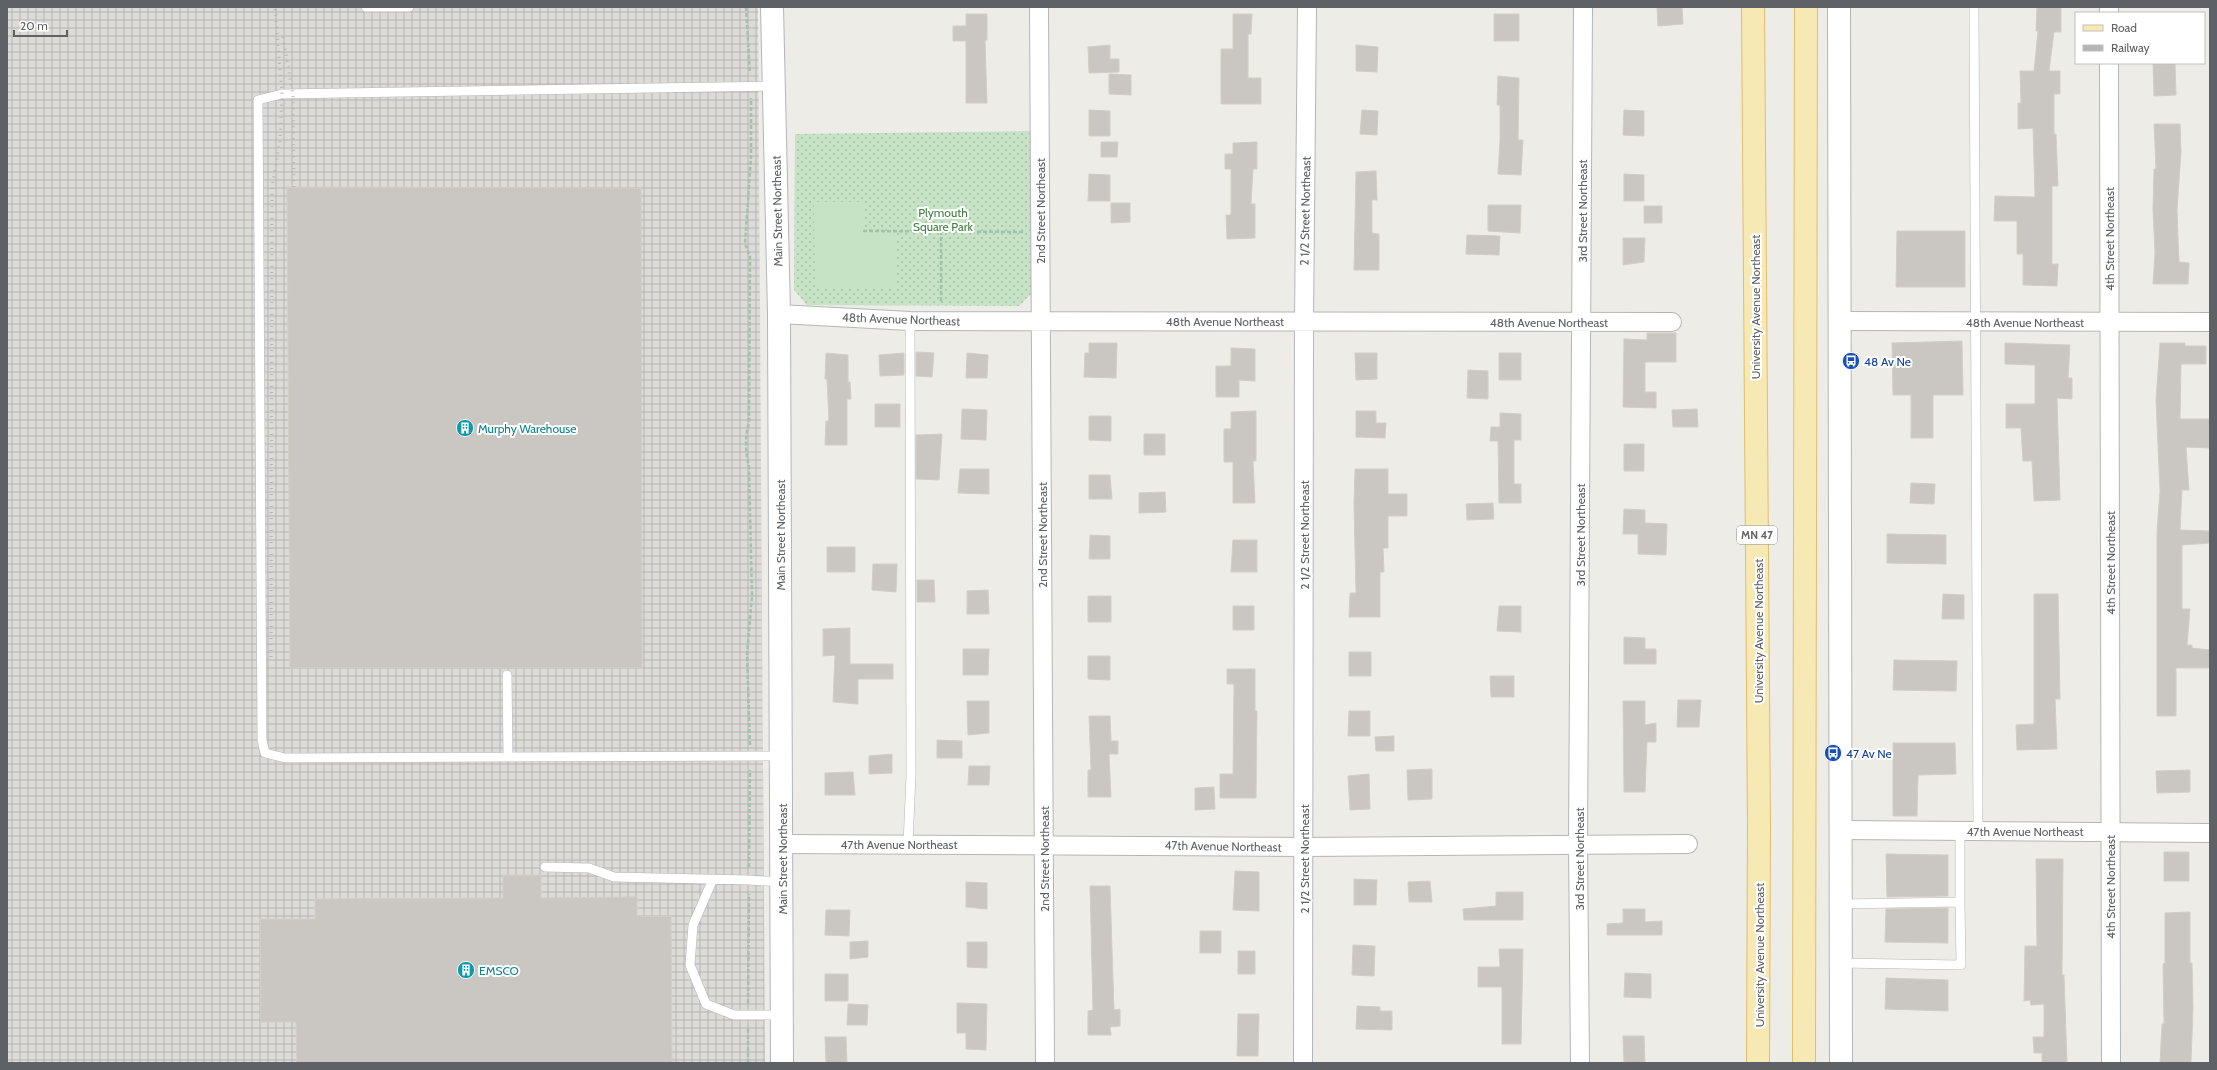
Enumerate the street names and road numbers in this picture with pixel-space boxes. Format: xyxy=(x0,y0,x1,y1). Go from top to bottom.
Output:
street label: Main Street Northeast xyxy=(769,155,785,267)
street label: 2 1/2 Street Northeast xyxy=(1297,156,1313,266)
street label: 2nd Street Northeast xyxy=(1033,158,1048,264)
street label: 3rd Street Northeast xyxy=(1575,159,1590,263)
street label: 4th Street Northeast xyxy=(2102,187,2117,291)
street label: University Avenue Northeast xyxy=(1748,235,1763,379)
street label: 48th Avenue Northeast xyxy=(842,309,960,329)
street label: 48th Avenue Northeast xyxy=(1166,314,1284,329)
street label: 48th Avenue Northeast xyxy=(1490,315,1608,330)
street label: 48th Avenue Northeast xyxy=(1966,315,2084,330)
street label: Main Street Northeast xyxy=(773,479,788,591)
street label: 2 1/2 Street Northeast xyxy=(1297,480,1312,590)
street label: 2nd Street Northeast xyxy=(1035,482,1050,588)
street label: 3rd Street Northeast xyxy=(1573,483,1588,587)
street label: 4th Street Northeast xyxy=(2103,511,2118,615)
road number: MN 47 xyxy=(1737,526,1777,544)
street label: University Avenue Northeast xyxy=(1751,559,1766,703)
street label: Main Street Northeast xyxy=(775,803,790,915)
street label: 2 1/2 Street Northeast xyxy=(1297,804,1312,914)
street label: 2nd Street Northeast xyxy=(1037,806,1052,912)
street label: 3rd Street Northeast xyxy=(1572,807,1587,911)
street label: 47th Avenue Northeast xyxy=(1966,824,2084,839)
street label: 4th Street Northeast xyxy=(2103,835,2118,939)
street label: 47th Avenue Northeast xyxy=(840,837,958,852)
street label: 47th Avenue Northeast xyxy=(1164,837,1282,855)
street label: University Avenue Northeast xyxy=(1752,883,1767,1027)

